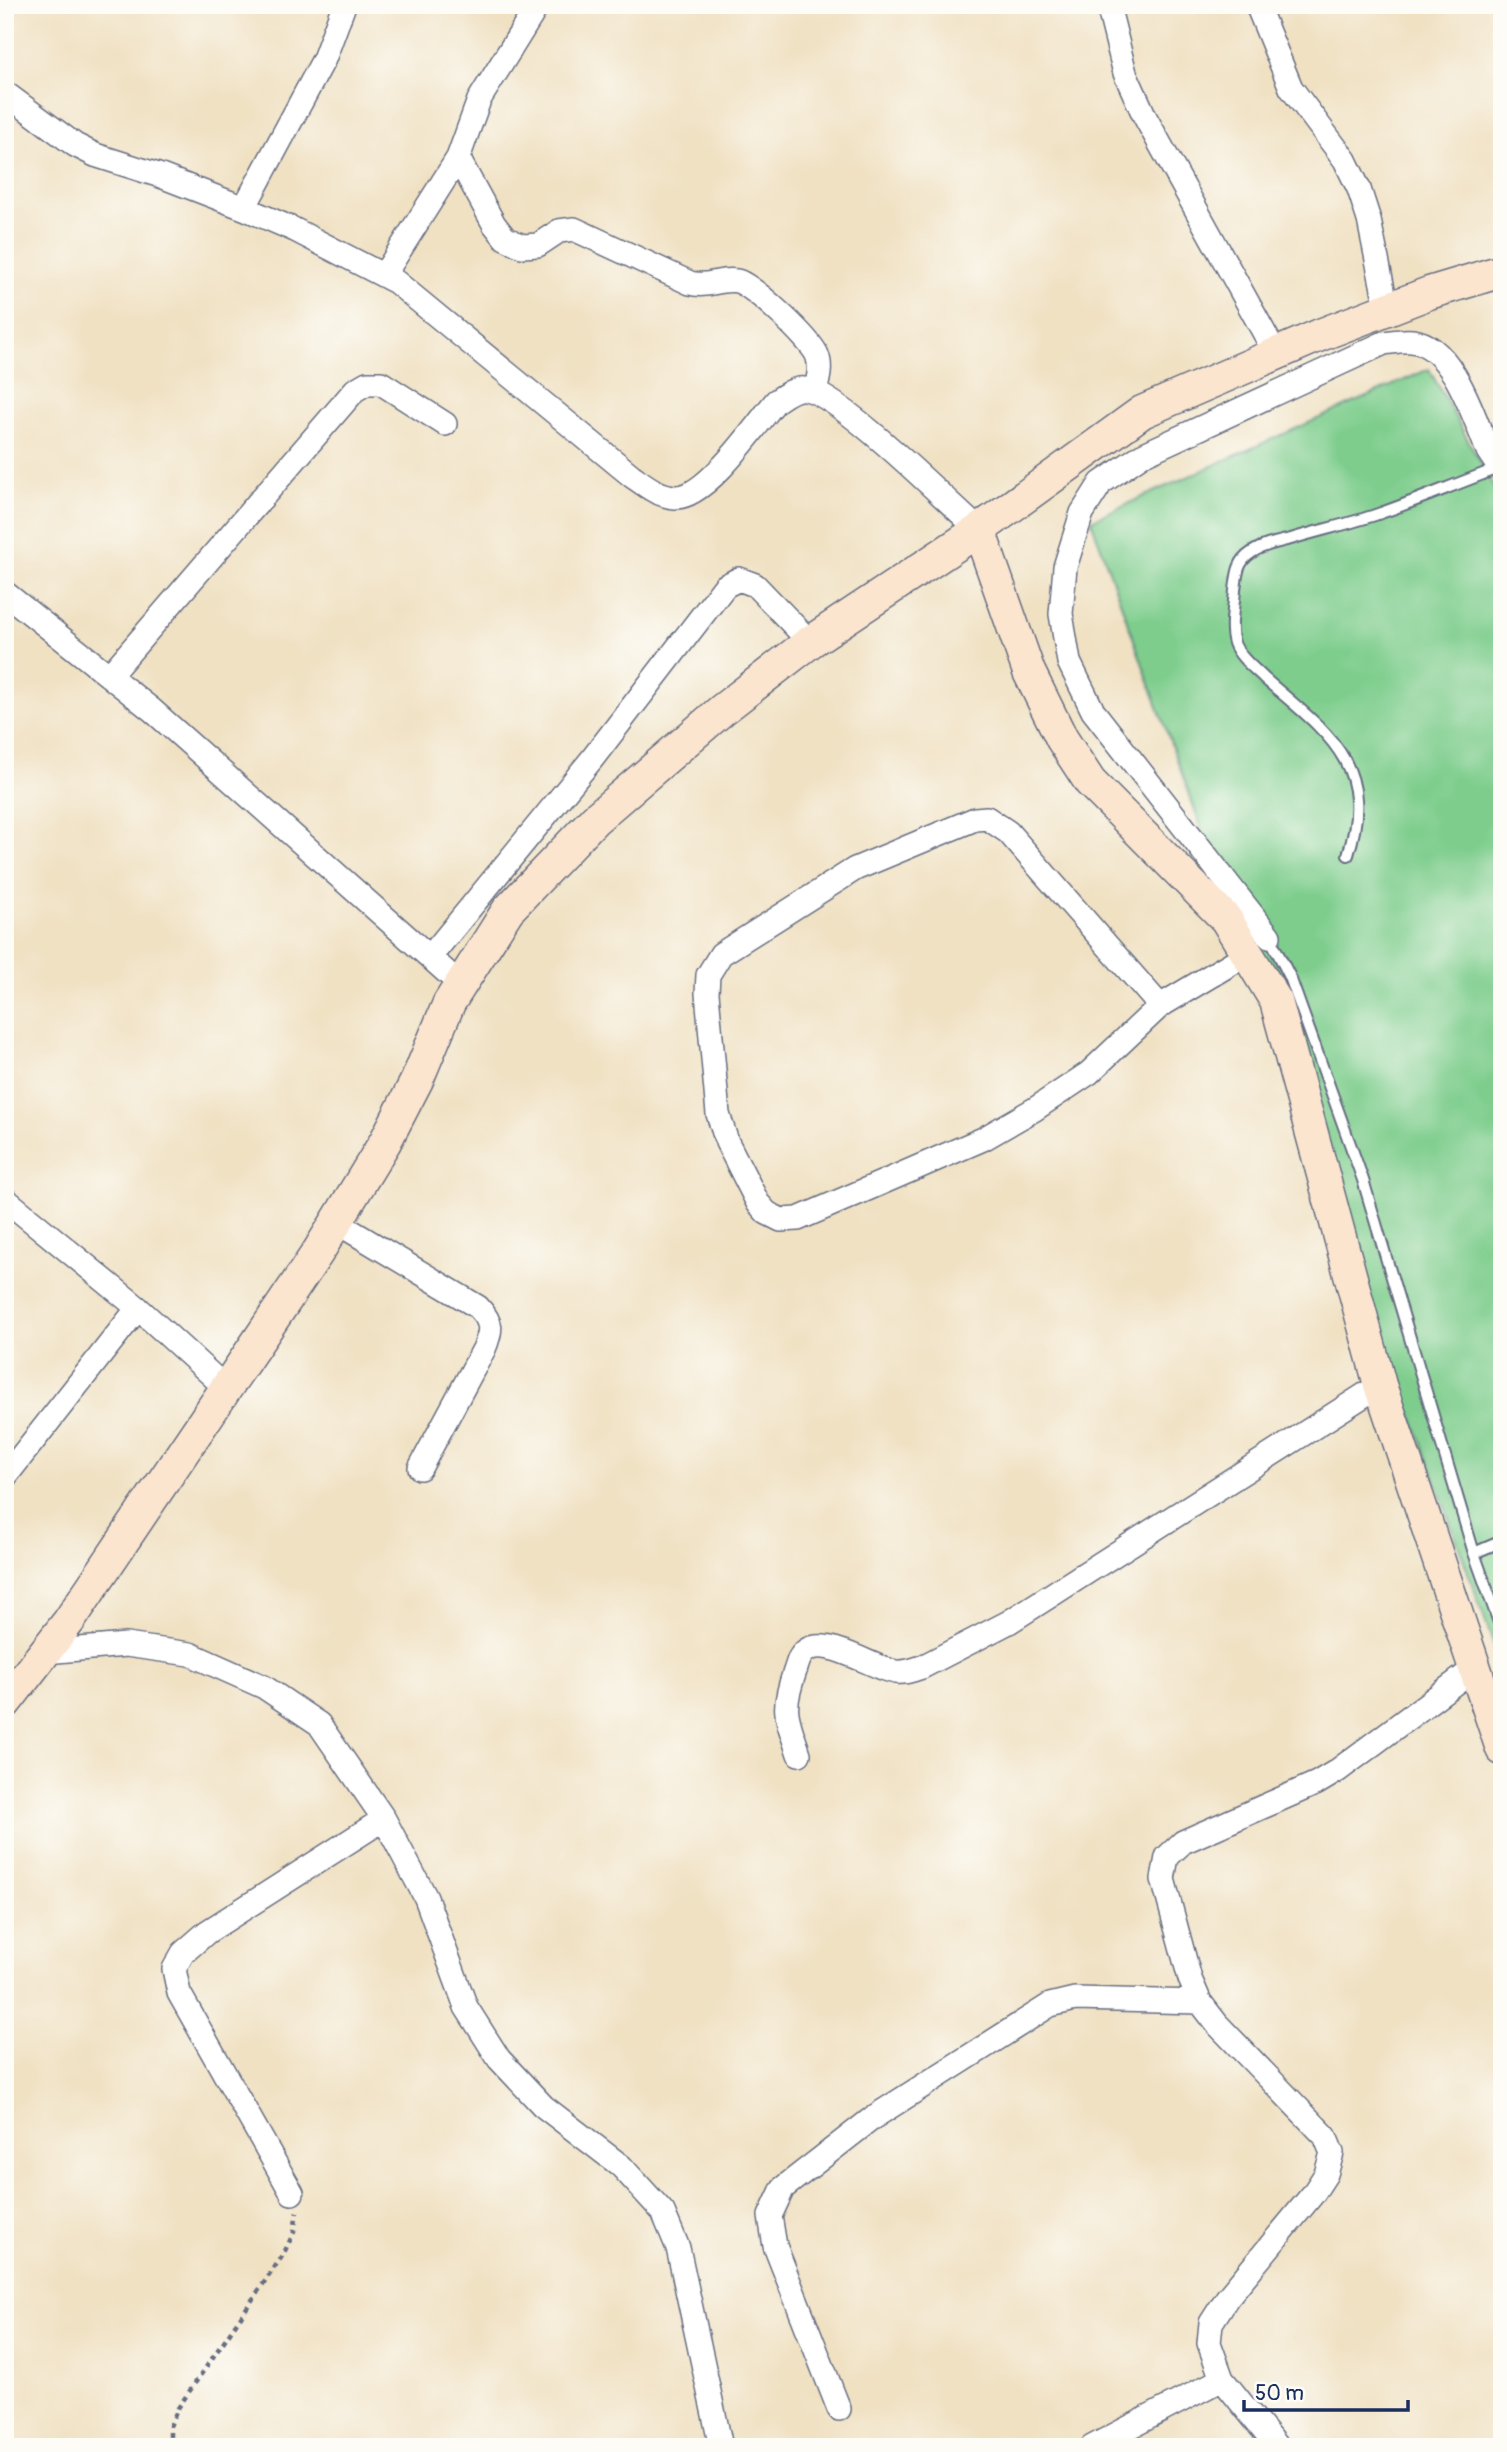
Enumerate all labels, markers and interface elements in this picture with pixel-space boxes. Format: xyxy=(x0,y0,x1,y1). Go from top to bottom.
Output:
scale bar xyxy=(1244,2368,1409,2412)
text: 50 m xyxy=(1255,2380,1304,2407)

